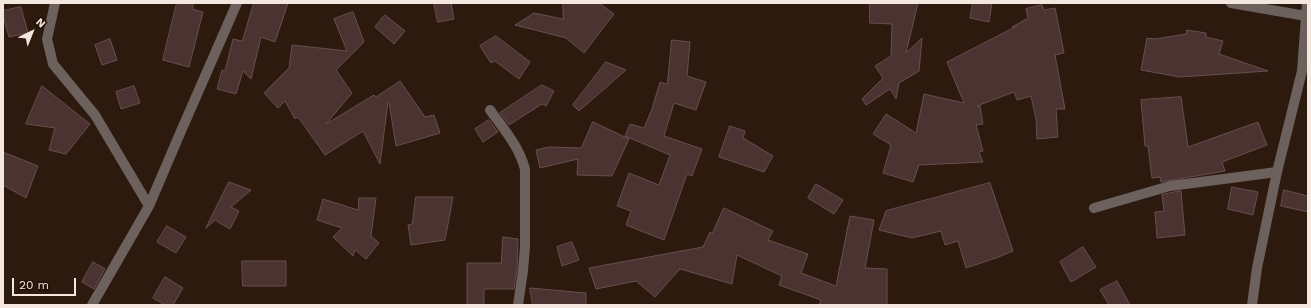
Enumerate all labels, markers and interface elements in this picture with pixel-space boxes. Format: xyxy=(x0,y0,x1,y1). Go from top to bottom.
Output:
north arrow xyxy=(12,12,52,52)
text: N xyxy=(33,15,48,30)
scale bar xyxy=(14,270,78,296)
text: 20 m xyxy=(19,278,49,292)

